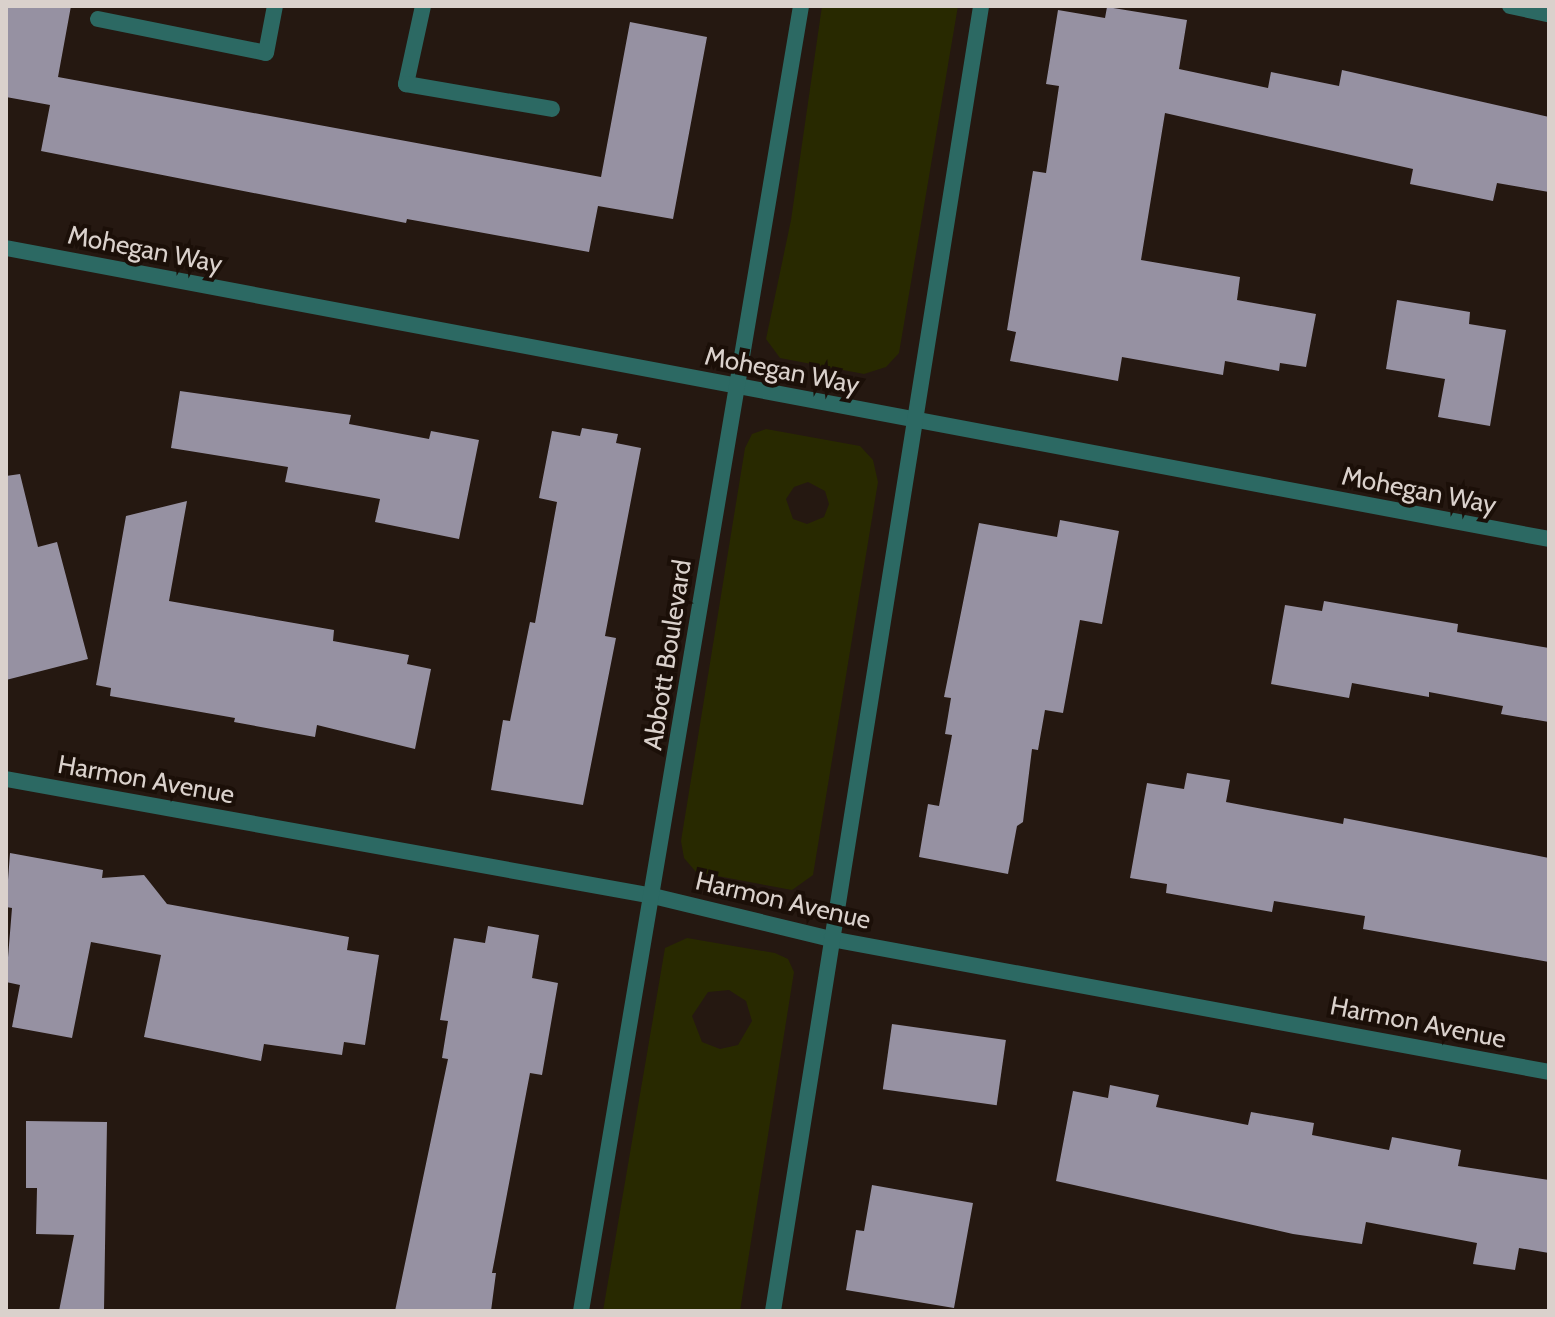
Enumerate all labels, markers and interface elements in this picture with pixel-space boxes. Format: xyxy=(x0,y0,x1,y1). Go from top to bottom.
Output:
street label: Mohegan Way xyxy=(65,220,225,280)
street label: Mohegan Way xyxy=(702,341,862,401)
street label: Mohegan Way xyxy=(1339,461,1499,521)
street label: Abbott Boulevard xyxy=(638,558,698,752)
street label: Harmon Avenue xyxy=(55,749,237,811)
street label: Harmon Avenue xyxy=(692,866,874,936)
street label: Harmon Avenue xyxy=(1327,991,1509,1055)

